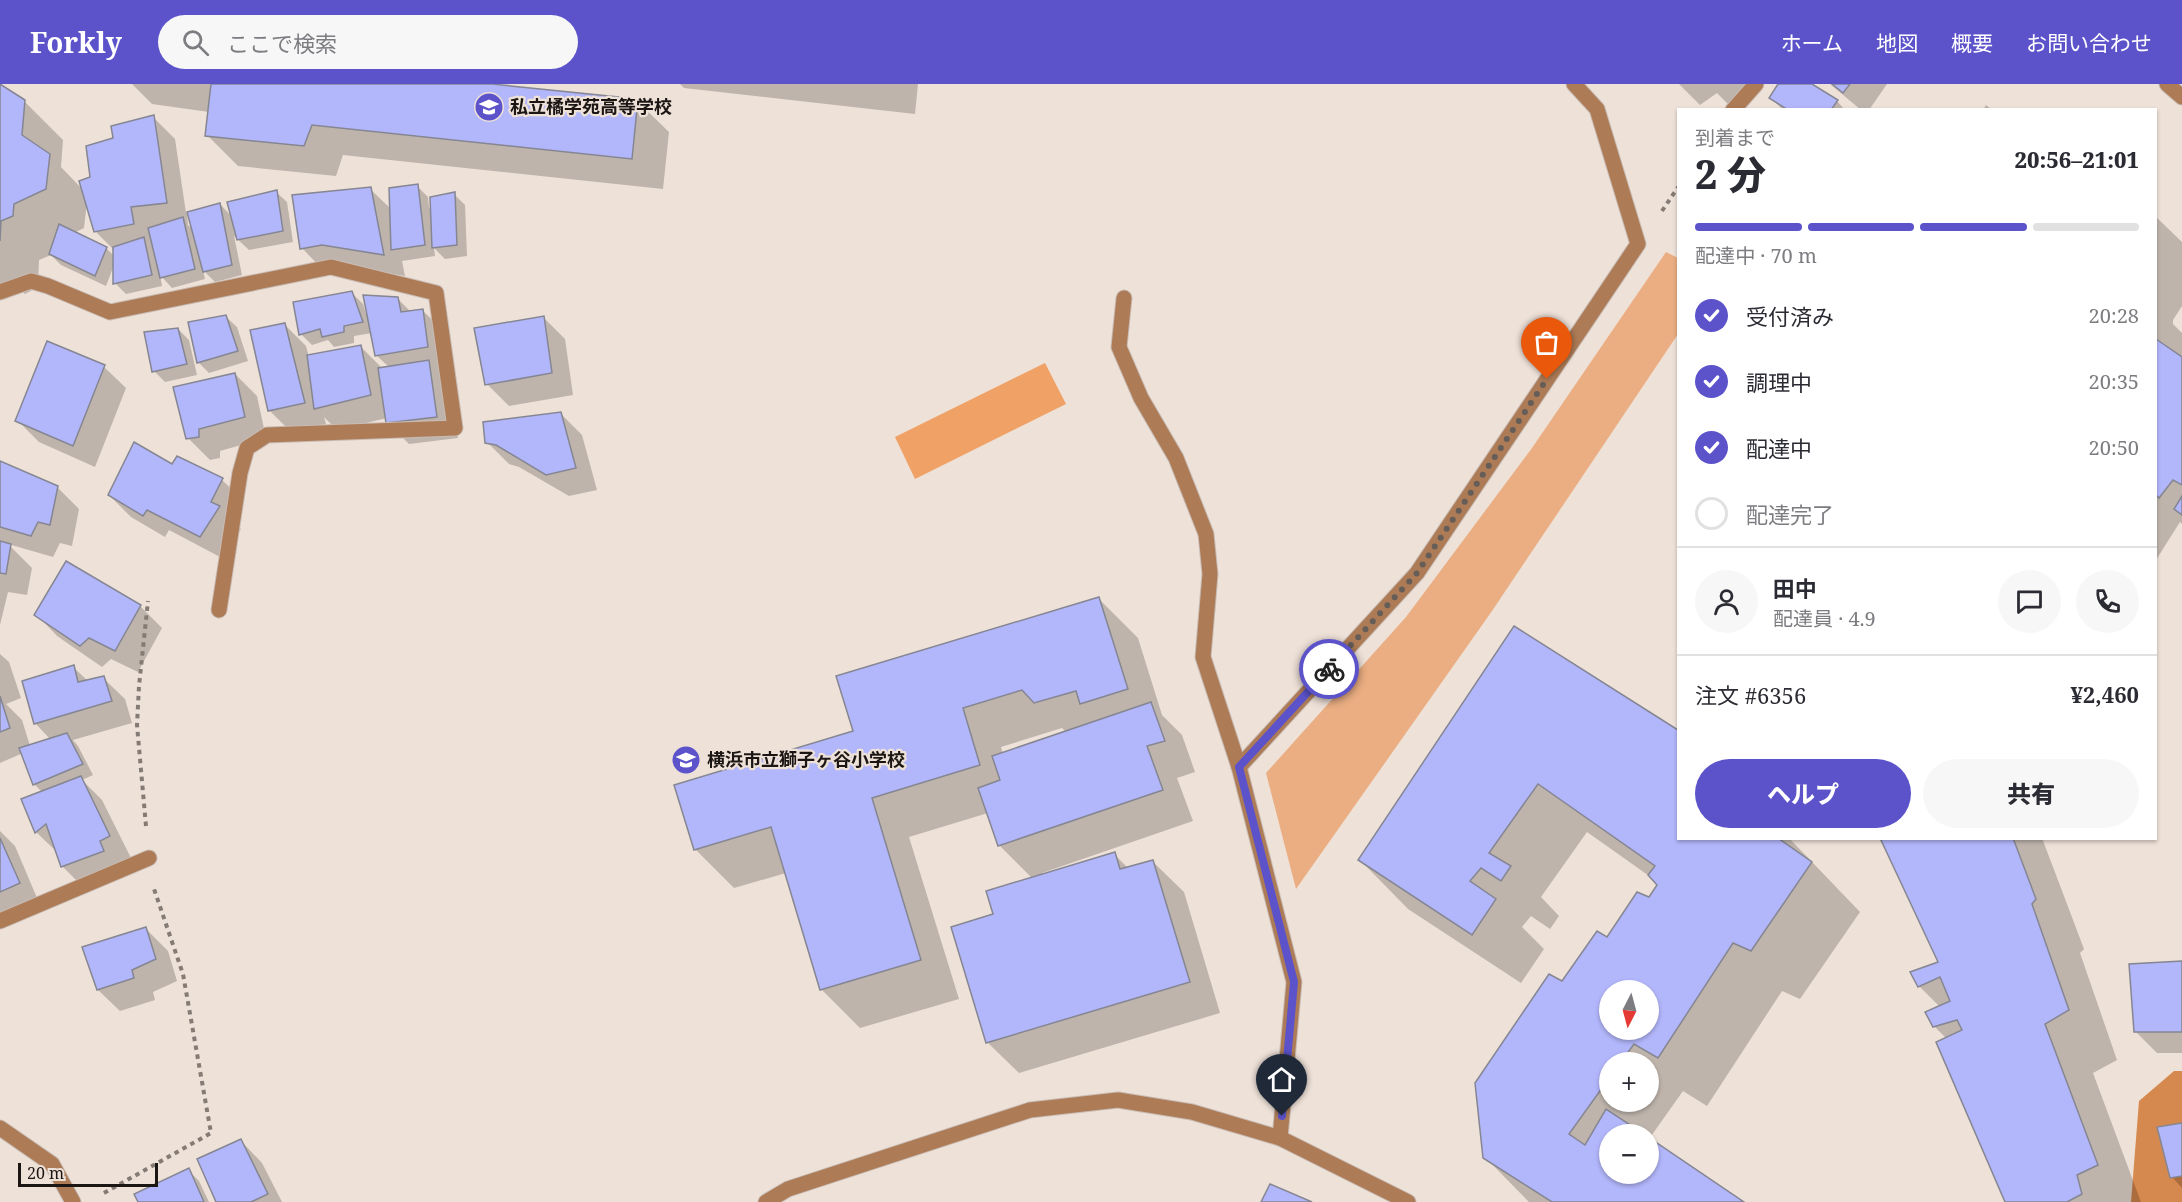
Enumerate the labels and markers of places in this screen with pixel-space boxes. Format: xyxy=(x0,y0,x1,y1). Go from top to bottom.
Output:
school or university icon: 私立橘学苑高等学校 xyxy=(473,91,505,123)
place label: 私立橘学苑高等学校 xyxy=(510,94,672,118)
pin xyxy=(1521,317,1572,379)
school or university icon: 横浜市立獅子ヶ谷小学校 xyxy=(670,744,702,776)
place label: 横浜市立獅子ヶ谷小学校 xyxy=(707,747,905,771)
pin xyxy=(1256,1054,1307,1116)

